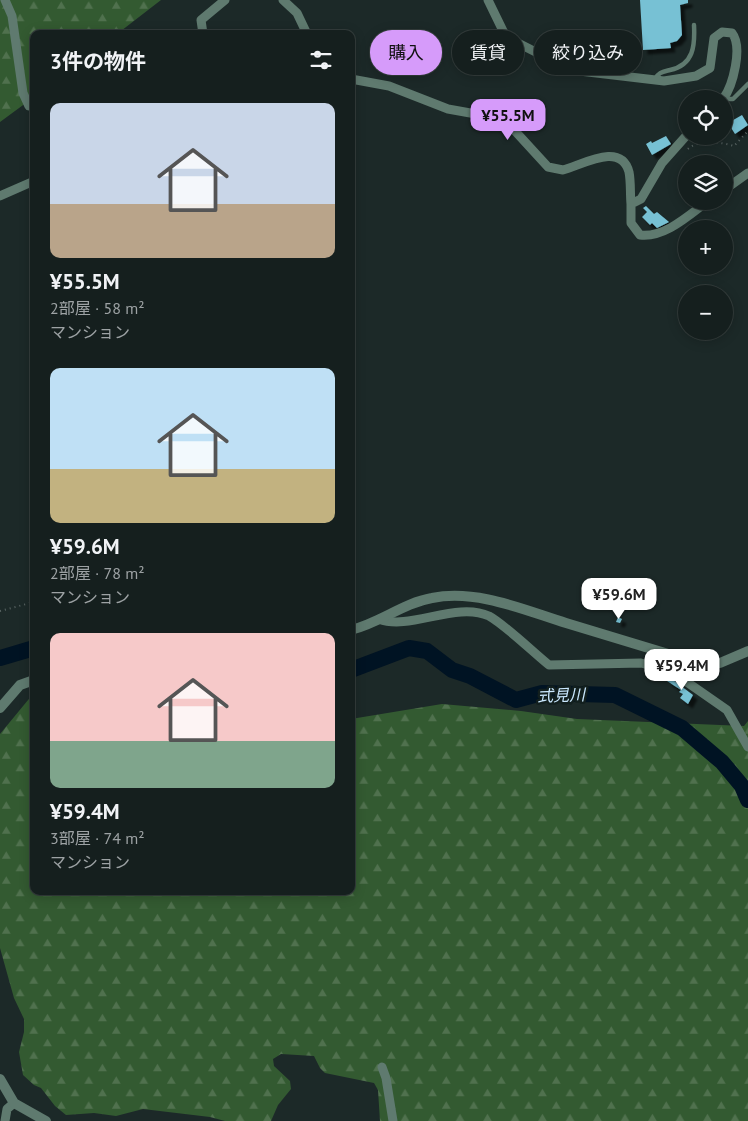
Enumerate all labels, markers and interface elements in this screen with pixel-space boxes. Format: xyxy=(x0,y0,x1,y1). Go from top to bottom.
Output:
chip: 購入 xyxy=(370,30,442,75)
chip: 賃貸 xyxy=(452,30,524,75)
chip: 絞り込み xyxy=(534,30,642,75)
icon: filters xyxy=(307,46,335,74)
text: 3件の物件 xyxy=(50,48,146,75)
map controls xyxy=(678,90,733,340)
button: locate xyxy=(678,90,733,145)
pin: ¥55.5M xyxy=(467,98,549,141)
text: ¥55.5M xyxy=(481,105,535,125)
icon: home xyxy=(148,135,238,225)
button: layers xyxy=(678,155,733,210)
button: + xyxy=(678,220,733,275)
text: ¥55.5M xyxy=(50,268,120,295)
button: − xyxy=(678,285,733,340)
text: 2部屋 · 58 m² xyxy=(50,298,145,318)
text: マンション xyxy=(50,322,130,342)
icon: home xyxy=(148,400,238,490)
text: ¥59.6M xyxy=(50,533,120,560)
text: 2部屋 · 78 m² xyxy=(50,563,145,583)
pin: ¥59.6M xyxy=(578,578,660,620)
text: ¥59.6M xyxy=(592,584,646,604)
text: マンション xyxy=(50,587,130,607)
pin: ¥59.4M xyxy=(641,648,723,691)
text: ¥59.4M xyxy=(655,655,709,675)
icon: home xyxy=(148,665,238,755)
water label: 式見川 xyxy=(537,684,587,706)
text: ¥59.4M xyxy=(50,798,120,825)
text: 3部屋 · 74 m² xyxy=(50,828,145,848)
text: マンション xyxy=(50,852,130,872)

